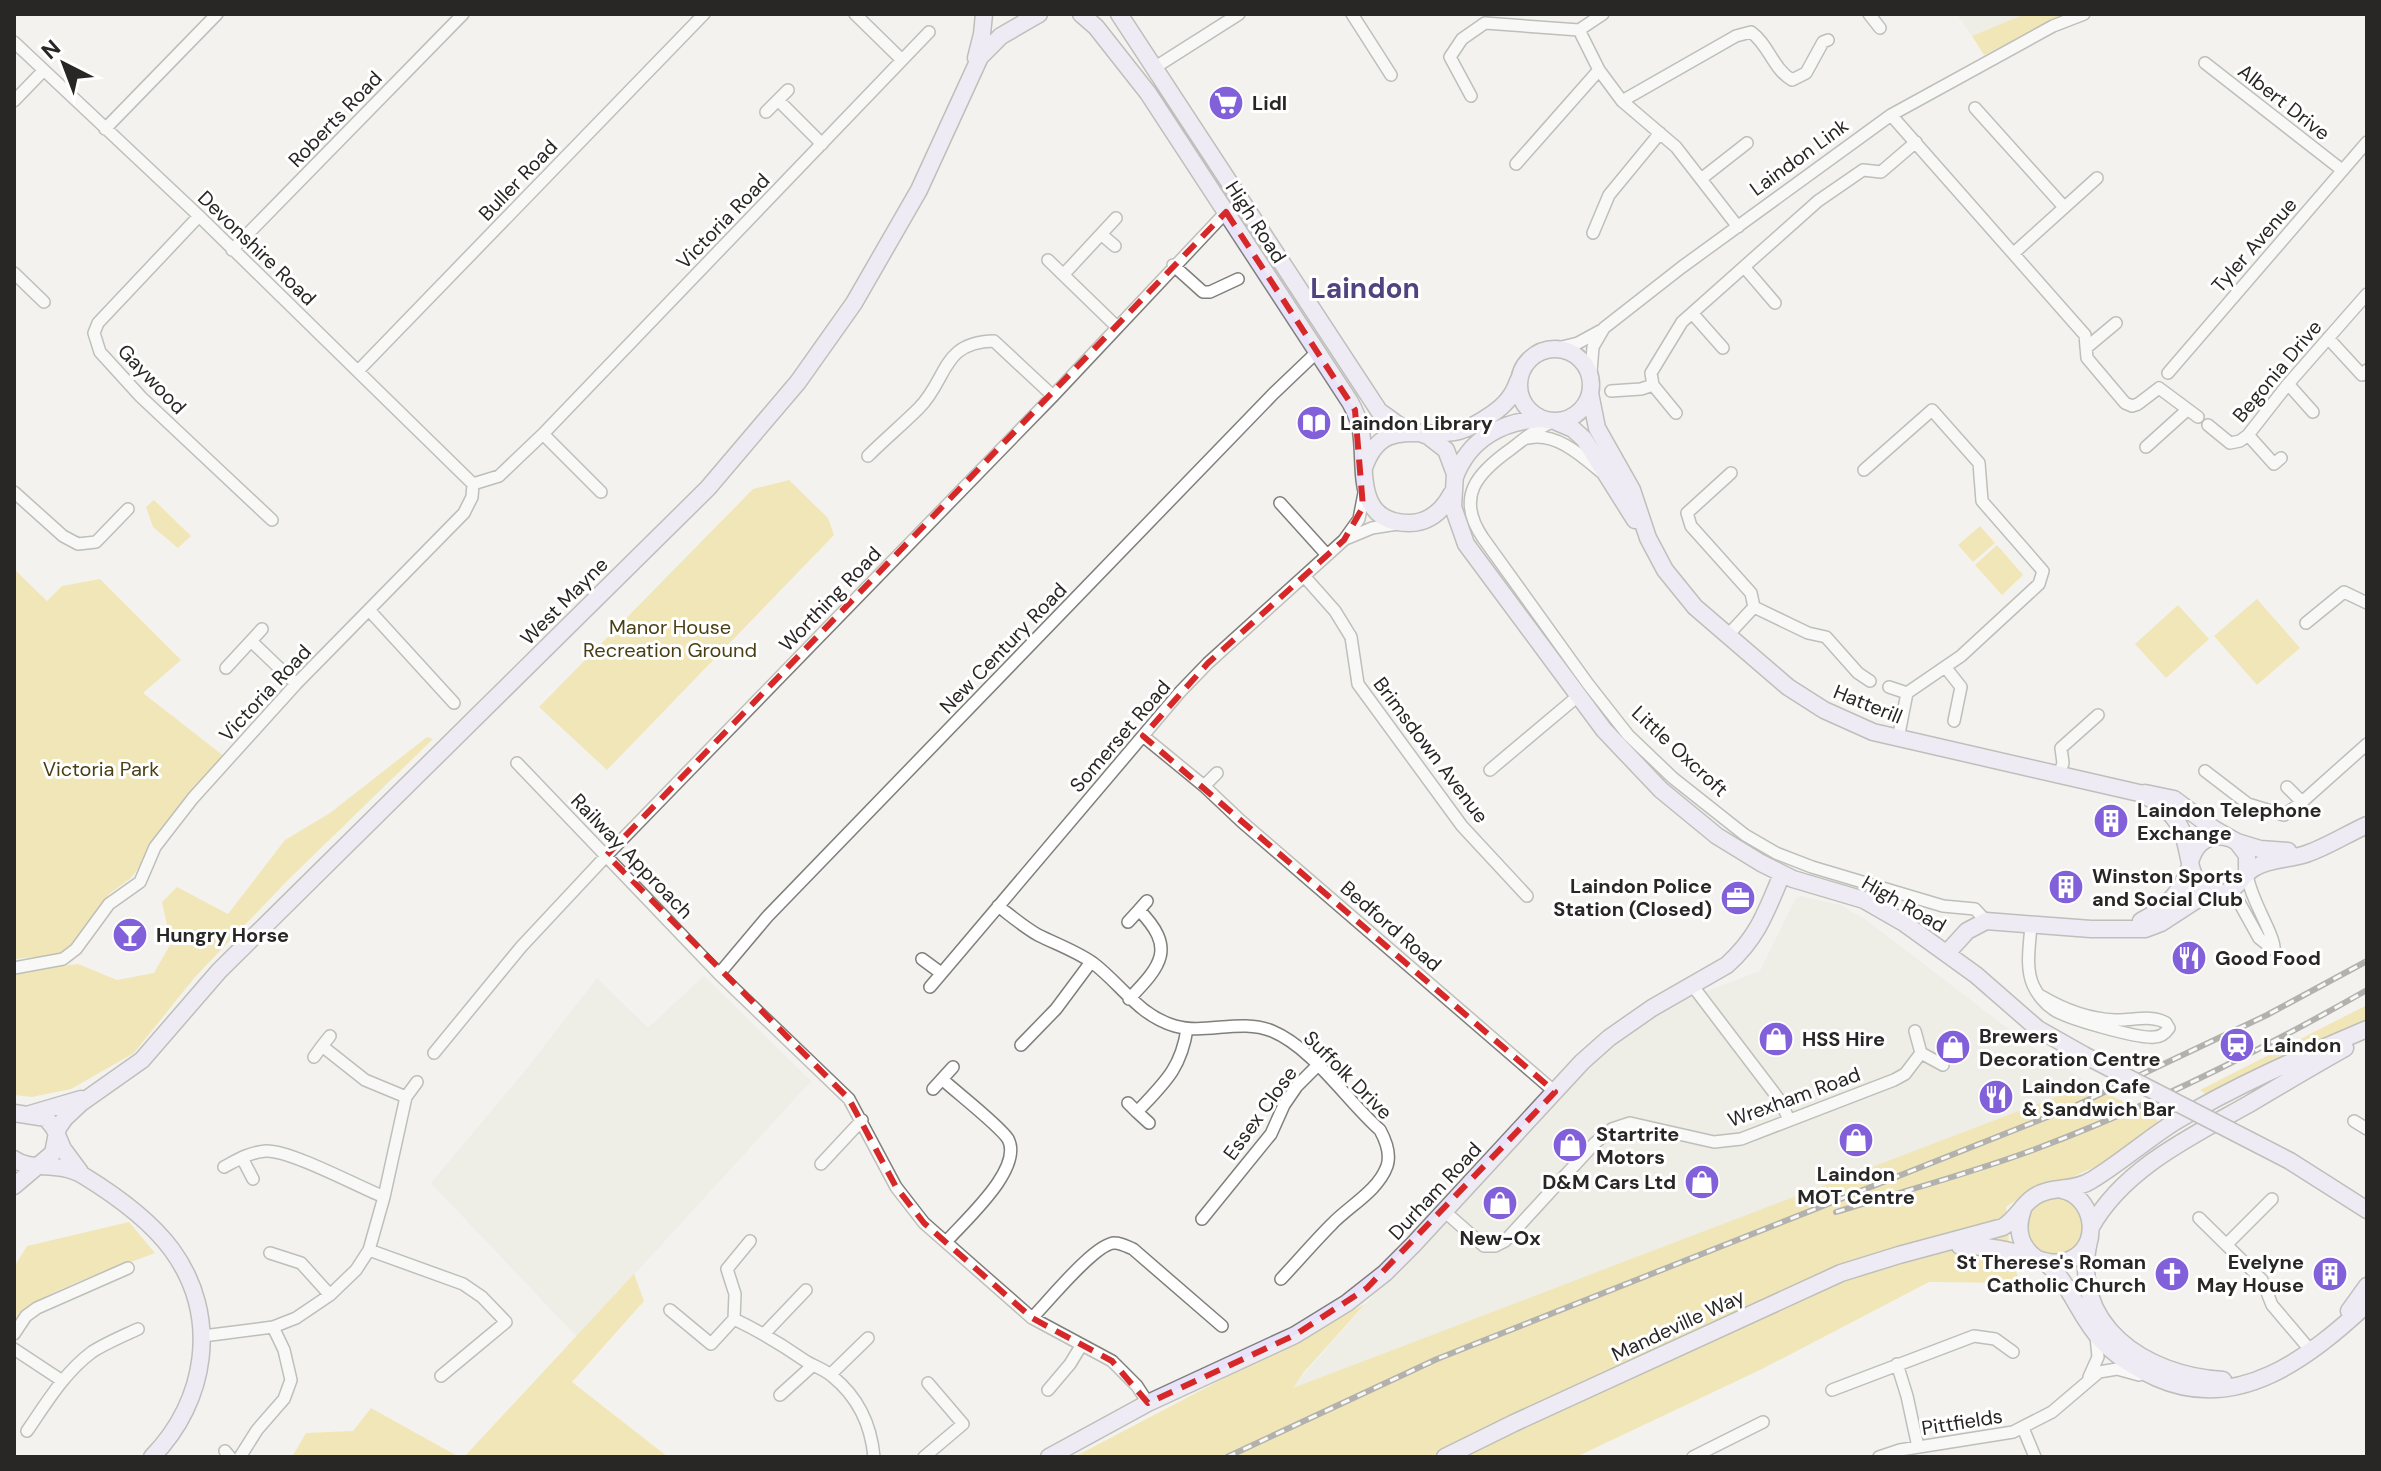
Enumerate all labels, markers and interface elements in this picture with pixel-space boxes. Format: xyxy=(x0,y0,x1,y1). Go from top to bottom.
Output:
north arrow xyxy=(24,24,104,104)
text: N xyxy=(35,33,67,66)
street label: Albert Drive xyxy=(2233,58,2335,146)
street label: Roberts Road xyxy=(283,65,387,173)
supermarket icon: Lidl xyxy=(1207,84,1245,122)
place label: Lidl xyxy=(1252,90,1287,116)
street label: Laindon Link xyxy=(1745,112,1853,202)
street label: Buller Road xyxy=(473,134,563,226)
street label: Victoria Road xyxy=(671,167,775,275)
street label: High Road xyxy=(1220,176,1292,268)
street label: Devonshire Road xyxy=(192,185,322,311)
street label: Tyler Avenue xyxy=(2206,192,2302,298)
district label: Laindon xyxy=(1310,270,1420,307)
street label: Begonia Drive xyxy=(2227,314,2327,428)
street label: Gaywood xyxy=(112,338,192,420)
library icon: Laindon Library xyxy=(1295,404,1333,442)
place label: Laindon Library xyxy=(1340,410,1493,436)
street label: Worthing Road xyxy=(773,541,887,657)
street label: West Mayne xyxy=(515,552,613,650)
street label: New Century Road xyxy=(934,577,1072,719)
park label: Manor House Recreation Ground xyxy=(583,614,757,663)
street label: Victoria Road xyxy=(213,639,317,747)
street label: Brimsdown Avenue xyxy=(1368,672,1494,828)
street label: Somerset Road xyxy=(1064,674,1176,798)
street label: Hatterill xyxy=(1830,678,1906,730)
street label: Little Oxcroft xyxy=(1626,700,1734,802)
park label: Victoria Park xyxy=(43,756,159,782)
street label: Railway Approach xyxy=(565,788,699,924)
place label: Laindon Telephone Exchange xyxy=(2137,797,2322,846)
building icon: Laindon Telephone Exchange xyxy=(2092,802,2130,840)
place label: Winston Sports and Social Club xyxy=(2092,863,2243,912)
building icon: Winston Sports and Social Club xyxy=(2047,868,2085,906)
street label: High Road xyxy=(1857,869,1951,939)
place label: Laindon Police Station (Closed) xyxy=(1553,873,1712,922)
street label: Bedford Road xyxy=(1335,875,1447,977)
office icon: Laindon Police Station (Closed) xyxy=(1719,879,1757,917)
bar icon: Hungry Horse xyxy=(111,916,149,954)
place label: Hungry Horse xyxy=(156,922,289,948)
restaurant icon: Good Food xyxy=(2170,939,2208,977)
place label: Good Food xyxy=(2215,945,2321,971)
shop icon: HSS Hire xyxy=(1757,1020,1795,1058)
place label: Brewers Decoration Centre xyxy=(1979,1023,2161,1072)
street label: Suffolk Drive xyxy=(1298,1025,1398,1125)
place label: HSS Hire xyxy=(1802,1026,1885,1052)
station icon: Laindon xyxy=(2218,1026,2256,1064)
shop icon: Brewers Decoration Centre xyxy=(1934,1028,1972,1066)
place label: Laindon xyxy=(2263,1032,2341,1058)
street label: Essex Close xyxy=(1217,1061,1303,1165)
street label: Wrexham Road xyxy=(1724,1061,1864,1133)
place label: Laindon Cafe & Sandwich Bar xyxy=(2022,1073,2175,1122)
restaurant icon: Laindon Cafe & Sandwich Bar xyxy=(1977,1078,2015,1116)
place label: Startrite Motors xyxy=(1596,1121,1679,1170)
shop icon: Laindon MOT Centre xyxy=(1837,1121,1875,1159)
shop icon: Startrite Motors xyxy=(1551,1126,1589,1164)
street label: Durham Road xyxy=(1383,1137,1487,1245)
place label: Laindon MOT Centre xyxy=(1797,1161,1915,1210)
shop icon: D&M Cars Ltd xyxy=(1683,1163,1721,1201)
place label: D&M Cars Ltd xyxy=(1542,1169,1676,1195)
shop icon: New-Ox xyxy=(1481,1184,1519,1222)
place label: New-Ox xyxy=(1459,1225,1541,1251)
place label: St Therese's Roman Catholic Church xyxy=(1956,1249,2146,1298)
place label: Evelyne May House xyxy=(2197,1249,2304,1298)
church icon: St Therese's Roman Catholic Church xyxy=(2153,1255,2191,1293)
building icon: Evelyne May House xyxy=(2311,1255,2349,1293)
street label: Mandeville Way xyxy=(1607,1283,1749,1367)
street label: Pittfields xyxy=(1920,1403,2004,1441)

